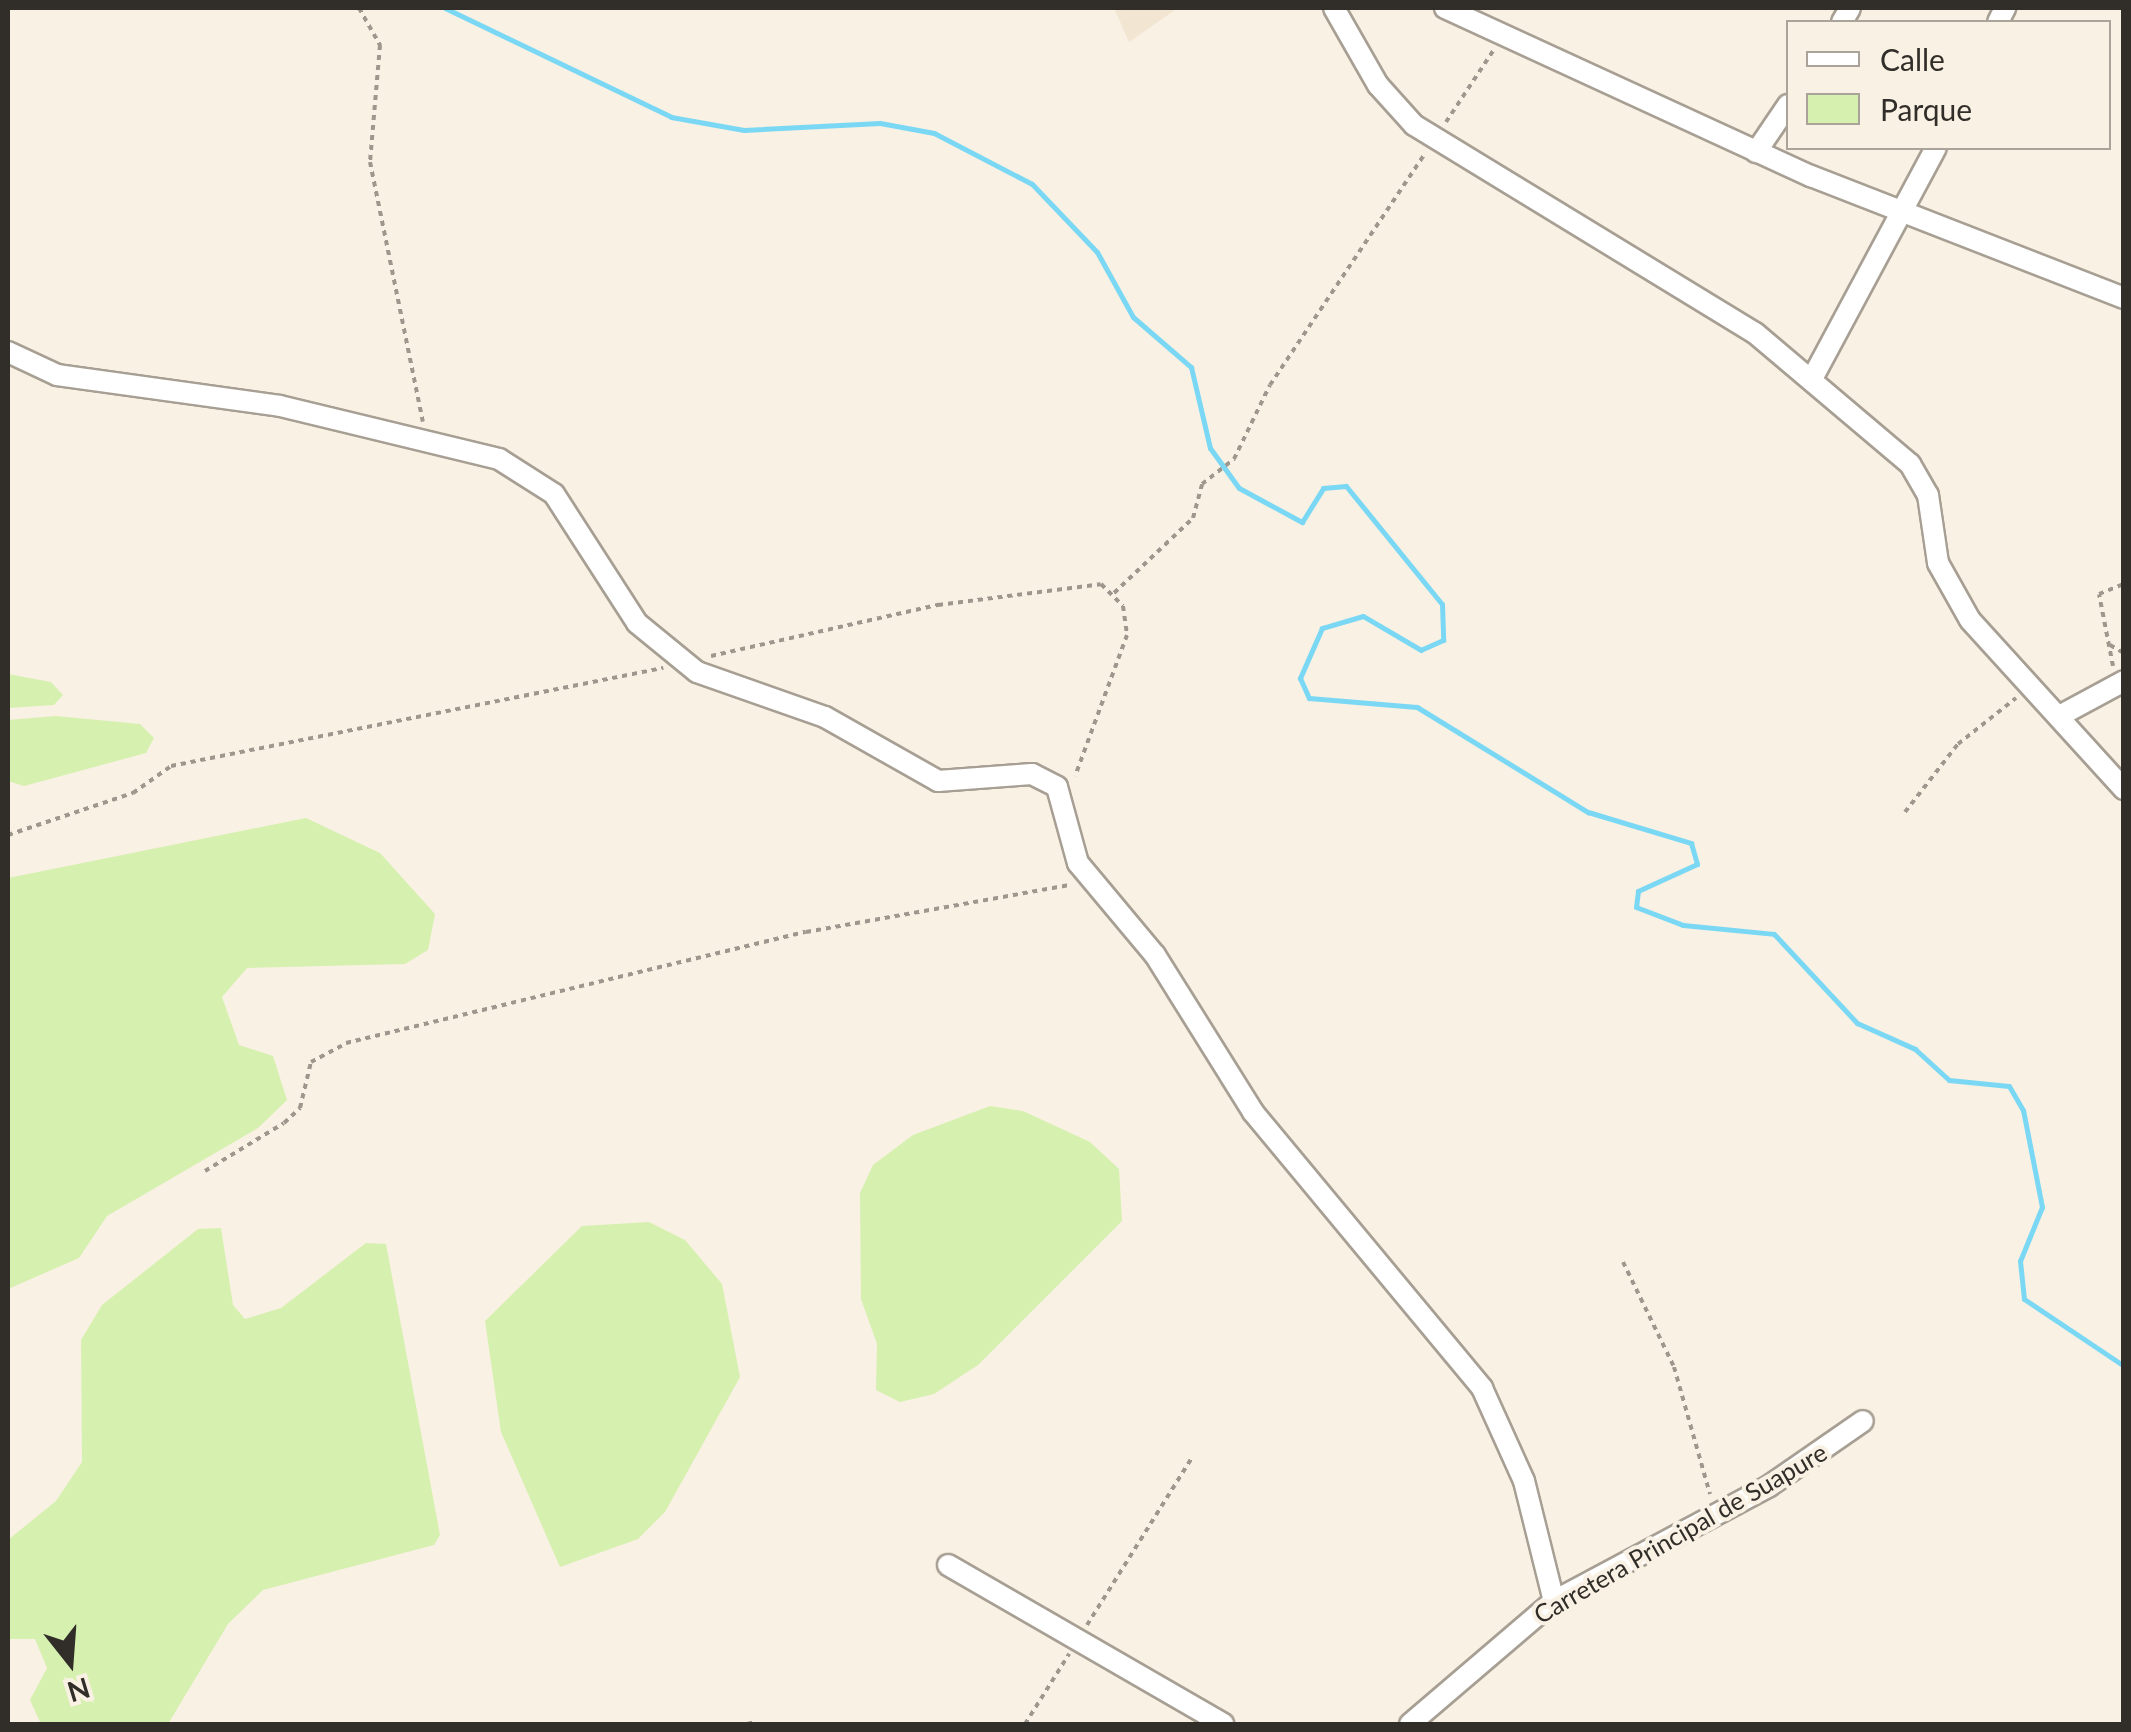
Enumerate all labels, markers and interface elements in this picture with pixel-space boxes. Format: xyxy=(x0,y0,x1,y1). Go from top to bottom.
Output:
legend xyxy=(1786,20,2111,150)
text: Calle xyxy=(1880,41,1945,77)
text: Parque xyxy=(1880,91,1972,127)
street label: Carretera Principal de Suapure xyxy=(1528,1437,1832,1629)
north arrow xyxy=(20,1612,120,1712)
text: N xyxy=(63,1671,94,1710)

